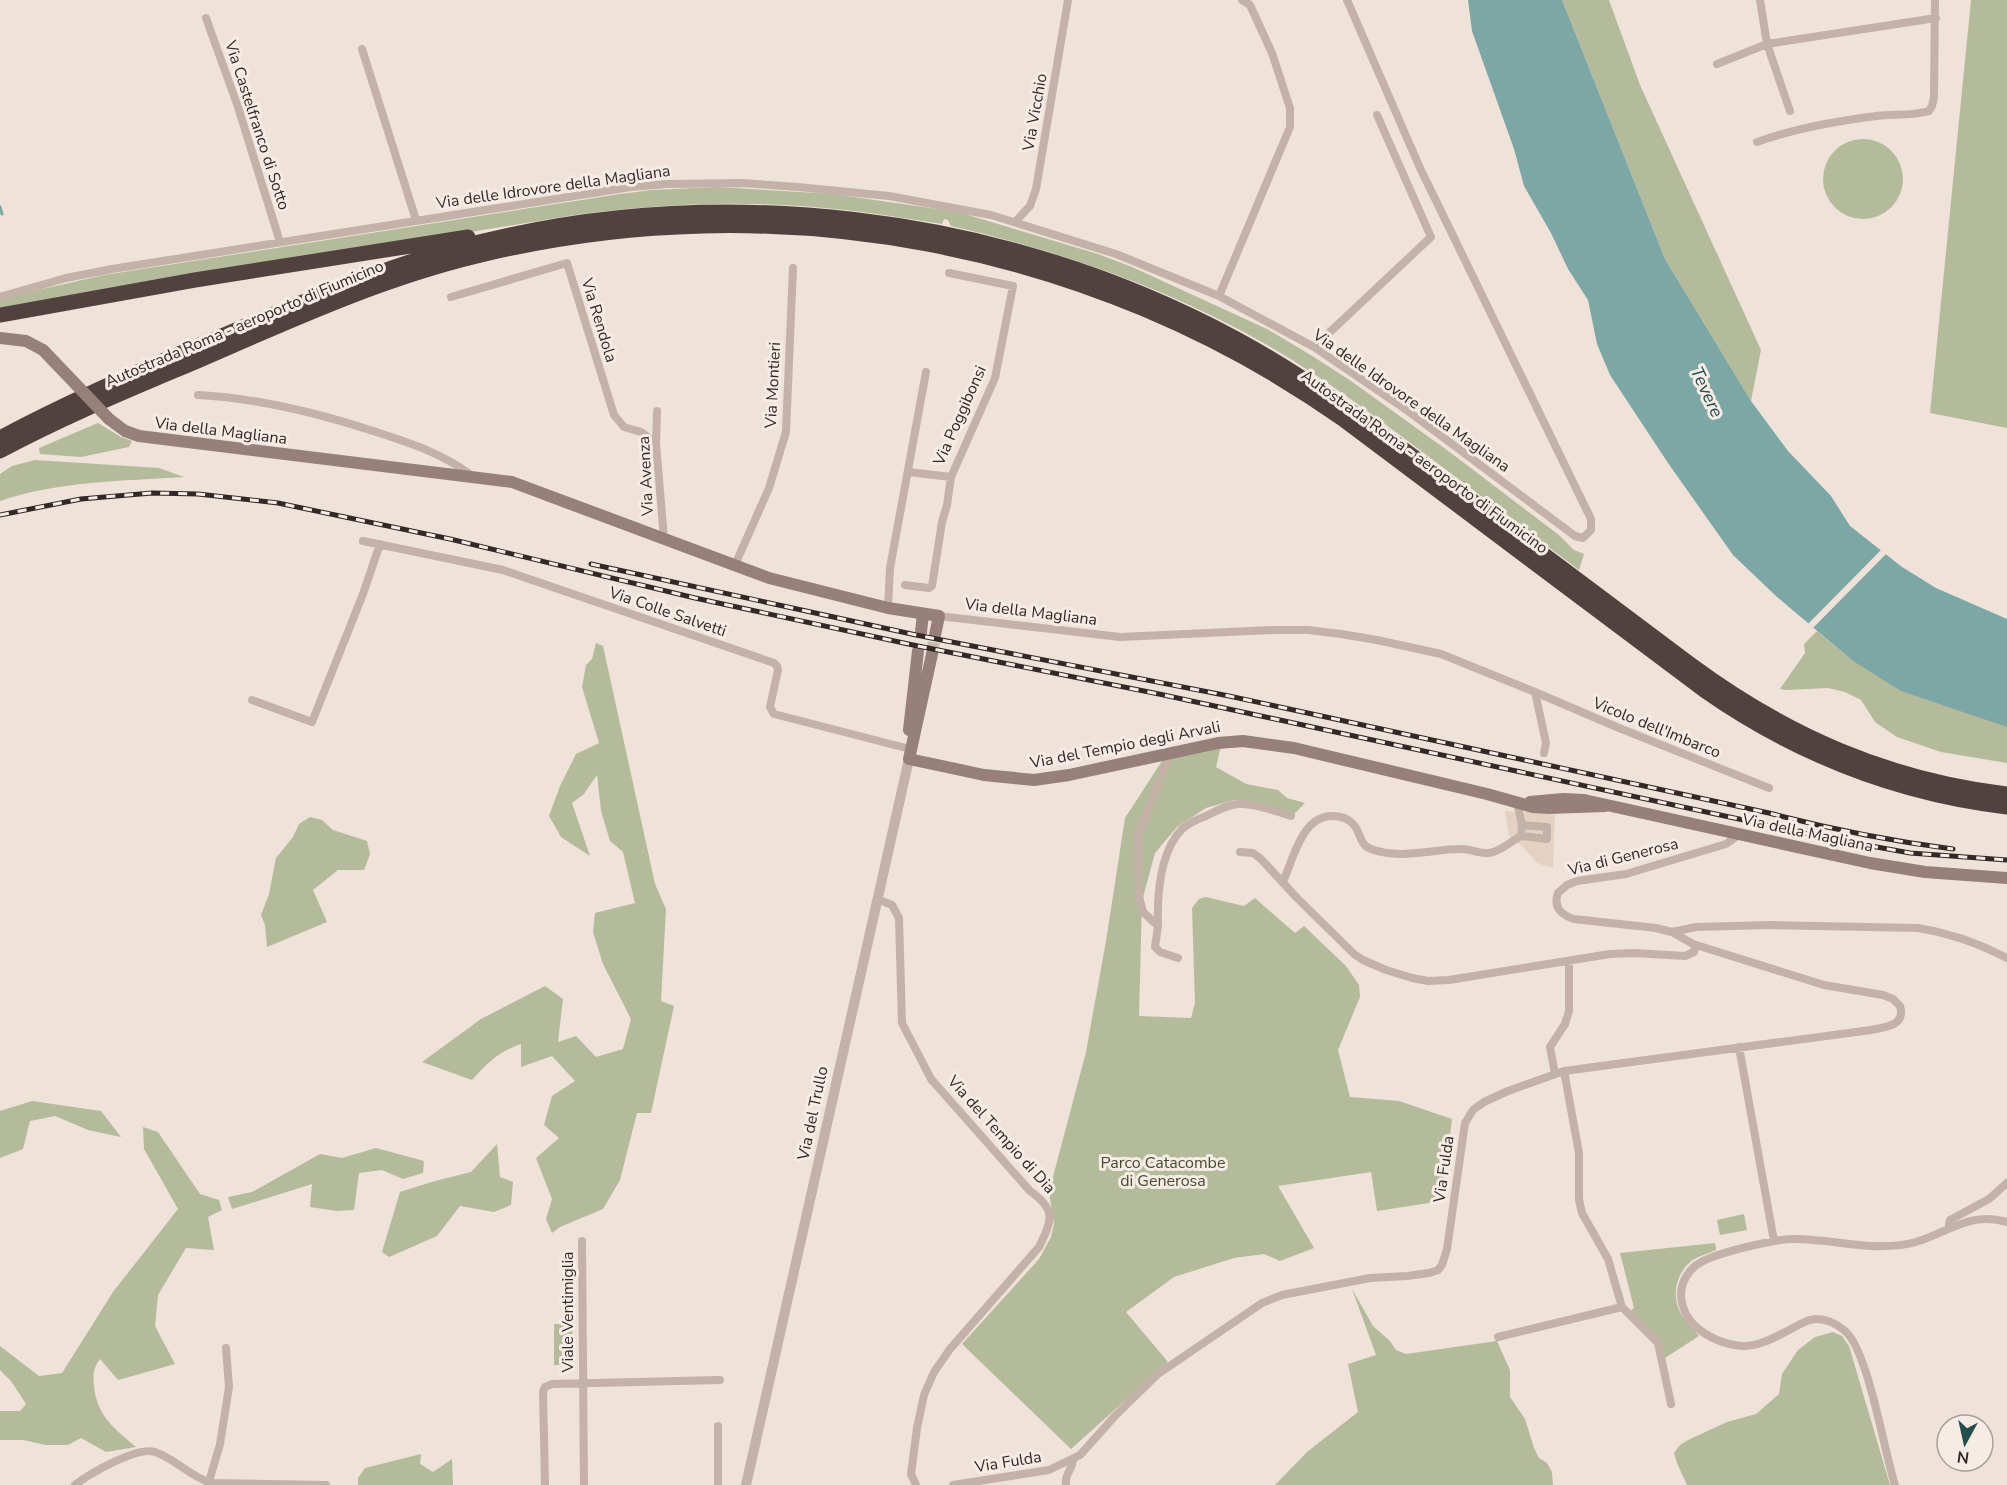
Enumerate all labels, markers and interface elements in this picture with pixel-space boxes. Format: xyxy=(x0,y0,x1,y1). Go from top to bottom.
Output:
street label: Via Castelfranco di Sotto xyxy=(219,37,295,213)
street label: Via Vicchio xyxy=(1017,72,1053,154)
street label: Via delle Idrovore della Magliana xyxy=(434,160,672,214)
street label: Autostrada Roma - aeroporto di Fiumicino xyxy=(102,255,387,393)
street label: Via Rendola xyxy=(576,275,622,365)
street label: Via delle Idrovore della Magliana xyxy=(1308,323,1514,478)
street label: Via Montieri xyxy=(760,341,786,430)
street label: Via Poggibonsi xyxy=(928,362,992,470)
water label: Tevere xyxy=(1685,363,1729,422)
street label: Autostrada Roma - aeroporto di Fiumicino xyxy=(1296,365,1552,559)
street label: Via della Magliana xyxy=(152,412,288,450)
street label: Via Avenza xyxy=(633,435,659,518)
street label: Via Colle Salvetti xyxy=(605,581,729,642)
street label: Via della Magliana xyxy=(962,593,1098,631)
street label: Vicolo dell'Imbarco xyxy=(1588,692,1724,764)
street label: Via del Tempio degli Arvali xyxy=(1027,716,1222,774)
street label: Via della Magliana xyxy=(1739,808,1875,858)
street label: Via di Generosa xyxy=(1565,833,1681,882)
street label: Via del Trullo xyxy=(792,1064,834,1163)
street label: Via del Tempio di Dia xyxy=(942,1070,1060,1198)
street label: Via Fulda xyxy=(1428,1134,1460,1205)
park label: Parco Catacombe di Generosa xyxy=(1101,1152,1225,1192)
street label: Viale Ventimiglia xyxy=(557,1251,579,1374)
north arrow xyxy=(1935,1413,1995,1473)
text: N xyxy=(1956,1445,1971,1469)
street label: Via Fulda xyxy=(972,1446,1043,1478)

